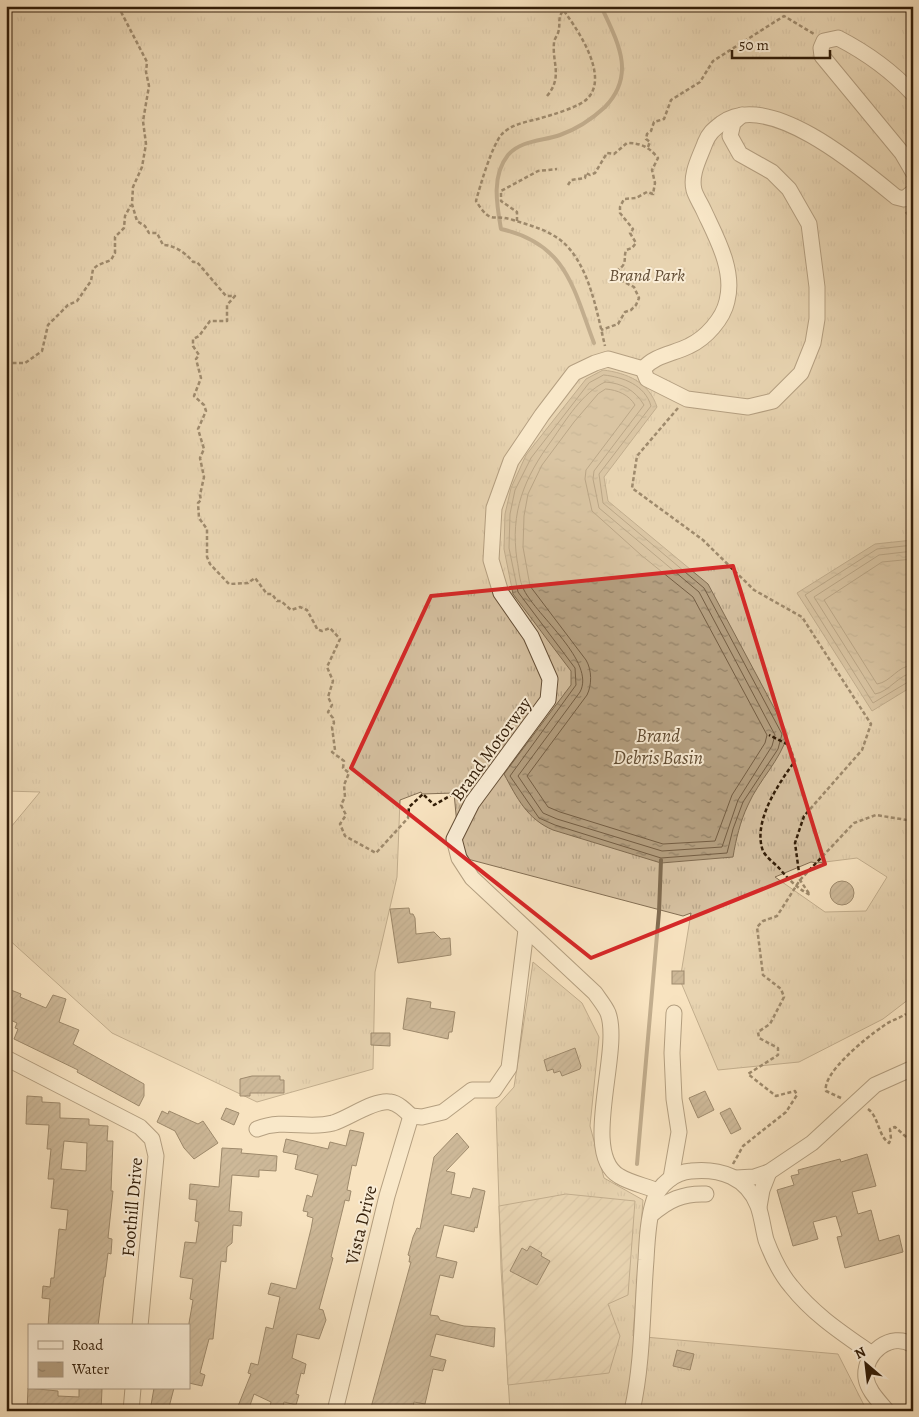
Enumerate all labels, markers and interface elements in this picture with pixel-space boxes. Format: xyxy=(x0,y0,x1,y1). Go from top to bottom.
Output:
scale bar xyxy=(732,28,829,60)
text: 50 m xyxy=(739,35,769,55)
park label: Brand Park xyxy=(609,263,685,287)
street label: Brand Motorway xyxy=(445,691,537,806)
water label: Brand Debris Basin xyxy=(613,723,703,771)
street label: Foothill Drive xyxy=(116,1156,148,1258)
street label: Vista Drive xyxy=(339,1183,382,1268)
legend xyxy=(28,1324,190,1390)
text: Road xyxy=(72,1335,104,1355)
north arrow xyxy=(842,1340,892,1390)
text: N xyxy=(851,1342,869,1364)
text: Water xyxy=(71,1359,109,1379)

